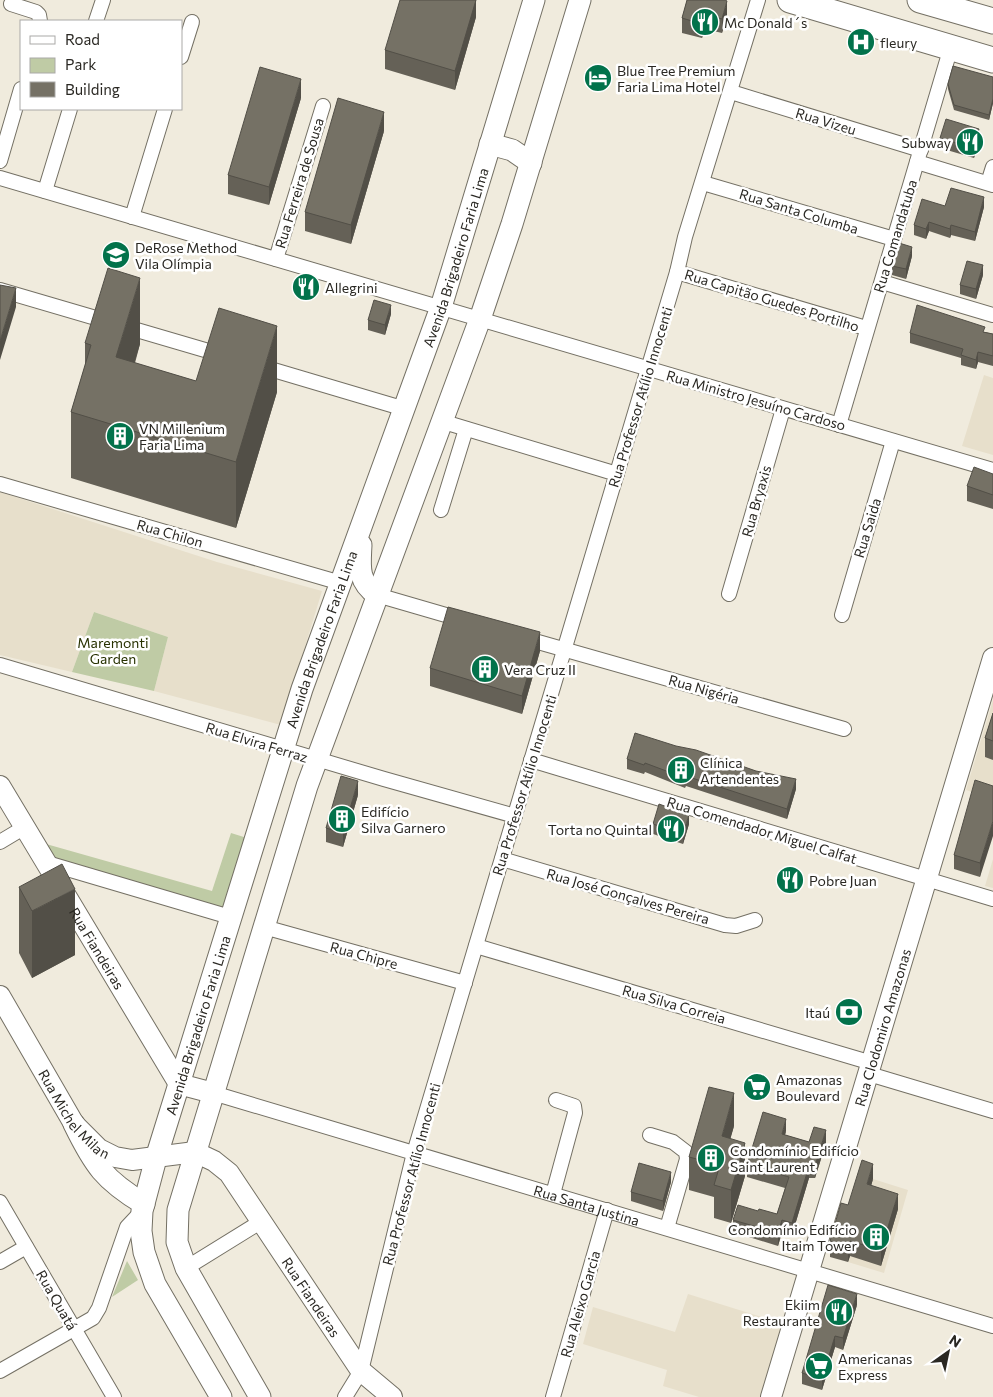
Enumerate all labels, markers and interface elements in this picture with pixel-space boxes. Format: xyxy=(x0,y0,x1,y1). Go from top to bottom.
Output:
restaurant icon: Mc Donald´s xyxy=(690,7,720,37)
place label: Mc Donald´s xyxy=(724,14,807,31)
legend xyxy=(20,20,182,110)
hospital icon: fleury xyxy=(846,27,876,57)
text: Road xyxy=(65,30,100,48)
place label: fleury xyxy=(880,34,917,51)
text: Park xyxy=(65,55,96,73)
place label: Blue Tree Premium Faria Lima Hotel xyxy=(617,62,735,95)
hotel icon: Blue Tree Premium Faria Lima Hotel xyxy=(583,63,613,93)
text: Building xyxy=(65,80,120,98)
street label: Rua Vizeu xyxy=(794,104,858,138)
street label: Rua Ferreira de Sousa xyxy=(271,116,327,250)
restaurant icon: Subway xyxy=(955,127,985,157)
place label: Subway xyxy=(901,134,951,151)
street label: Avenida Brigadeiro Faria Lima xyxy=(419,166,491,349)
street label: Rua Comandatuba xyxy=(870,177,920,295)
street label: Rua Santa Columba xyxy=(737,185,861,237)
place label: DeRose Method Vila Olímpia xyxy=(135,239,237,272)
school or university icon: DeRose Method Vila Olímpia xyxy=(101,240,131,270)
street label: Rua Capitão Guedes Portilho xyxy=(683,265,861,335)
restaurant icon: Allegrini xyxy=(291,272,321,302)
place label: Allegrini xyxy=(325,279,378,296)
street label: Rua Professor Atílio Innocenti xyxy=(604,305,676,489)
street label: Rua Ministro Jesuíno Cardoso xyxy=(664,366,848,434)
place label: VN Millenium Faria Lima xyxy=(139,420,225,453)
building icon: VN Millenium Faria Lima xyxy=(105,421,135,451)
street label: Rua Bryaxis xyxy=(738,463,774,539)
street label: Rua Saida xyxy=(850,496,884,560)
street label: Rua Chilon xyxy=(135,515,205,551)
street label: Avenida Brigadeiro Faria Lima xyxy=(282,548,360,730)
park label: Maremonti Garden xyxy=(77,634,149,667)
building icon: Vera Cruz II xyxy=(470,654,500,684)
place label: Vera Cruz II xyxy=(504,661,576,678)
street label: Rua Nigéria xyxy=(667,671,741,707)
street label: Rua Professor Atílio Innocenti xyxy=(488,693,560,877)
street label: Rua Elvira Ferraz xyxy=(204,718,310,766)
place label: Clínica Artendentes xyxy=(700,754,779,787)
building icon: Clínica Artendentes xyxy=(666,755,696,785)
street label: Rua Comendador Miguel Calfat xyxy=(665,793,859,867)
place label: Edifício Silva Garnero xyxy=(361,803,446,836)
building icon: Edifício Silva Garnero xyxy=(327,804,357,834)
restaurant icon: Torta no Quintal xyxy=(656,814,686,844)
place label: Torta no Quintal xyxy=(548,821,652,838)
street label: Rua José Gonçalves Pereira xyxy=(545,865,711,927)
restaurant icon: Pobre Juan xyxy=(775,865,805,895)
place label: Pobre Juan xyxy=(809,872,877,889)
street label: Rua Fiandeiras xyxy=(66,904,128,992)
street label: Avenida Brigadeiro Faria Lima xyxy=(161,933,233,1117)
street label: Rua Chipre xyxy=(328,938,400,972)
street label: Rua Clodomiro Amazonas xyxy=(850,946,914,1108)
street label: Rua Silva Correia xyxy=(620,981,728,1027)
bank icon: Itaú xyxy=(834,997,864,1027)
place label: Itaú xyxy=(805,1004,830,1021)
street label: Rua Michel Milan xyxy=(36,1066,113,1162)
place label: Amazonas Boulevard xyxy=(776,1071,842,1104)
supermarket icon: Amazonas Boulevard xyxy=(742,1072,772,1102)
street label: Rua Professor Atílio Innocenti xyxy=(378,1081,444,1267)
place label: Condomínio Edifício Saint Laurent xyxy=(730,1142,859,1175)
building icon: Condomínio Edifício Saint Laurent xyxy=(696,1143,726,1173)
street label: Rua Santa Justina xyxy=(532,1181,642,1228)
place label: Condomínio Edifício Itaim Tower xyxy=(728,1221,857,1254)
building icon: Condomínio Edifício Itaim Tower xyxy=(861,1222,891,1252)
street label: Rua Aleixo Garcia xyxy=(557,1249,603,1359)
street label: Rua Fiandeiras xyxy=(279,1254,344,1340)
street label: Rua Quatá xyxy=(33,1267,81,1333)
place label: Ekiim Restaurante xyxy=(743,1296,820,1329)
restaurant icon: Ekiim Restaurante xyxy=(824,1297,854,1327)
north arrow xyxy=(923,1327,973,1377)
text: N xyxy=(946,1331,964,1351)
place label: Americanas Express xyxy=(838,1350,912,1383)
supermarket icon: Americanas Express xyxy=(804,1351,834,1381)

